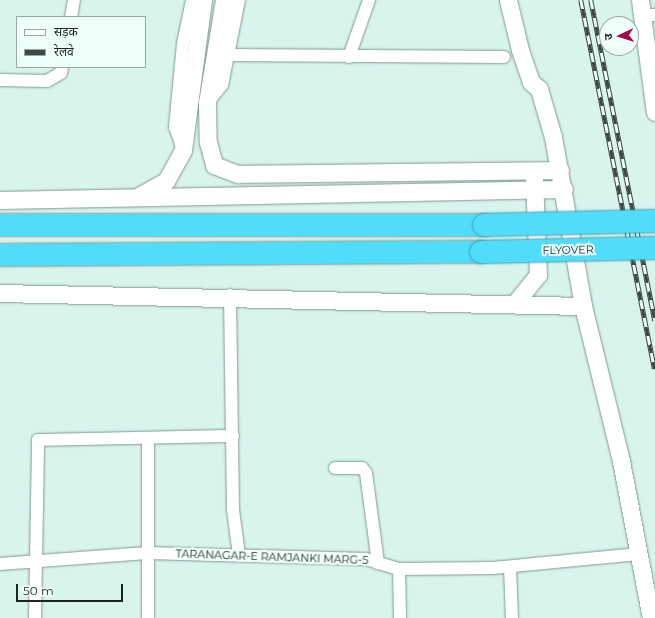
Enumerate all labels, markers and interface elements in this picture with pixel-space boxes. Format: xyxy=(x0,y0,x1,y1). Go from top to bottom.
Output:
legend xyxy=(16,16,146,68)
north arrow xyxy=(599,16,639,56)
text: सड़क xyxy=(54,24,78,39)
text: उ xyxy=(601,33,615,40)
text: रेलवे xyxy=(54,44,74,59)
street label: FLYOVER xyxy=(542,243,594,257)
street label: TARANAGAR-E RAMJANKI MARG-5 xyxy=(175,547,369,567)
scale bar xyxy=(18,576,125,602)
text: 50 m xyxy=(23,583,54,598)

